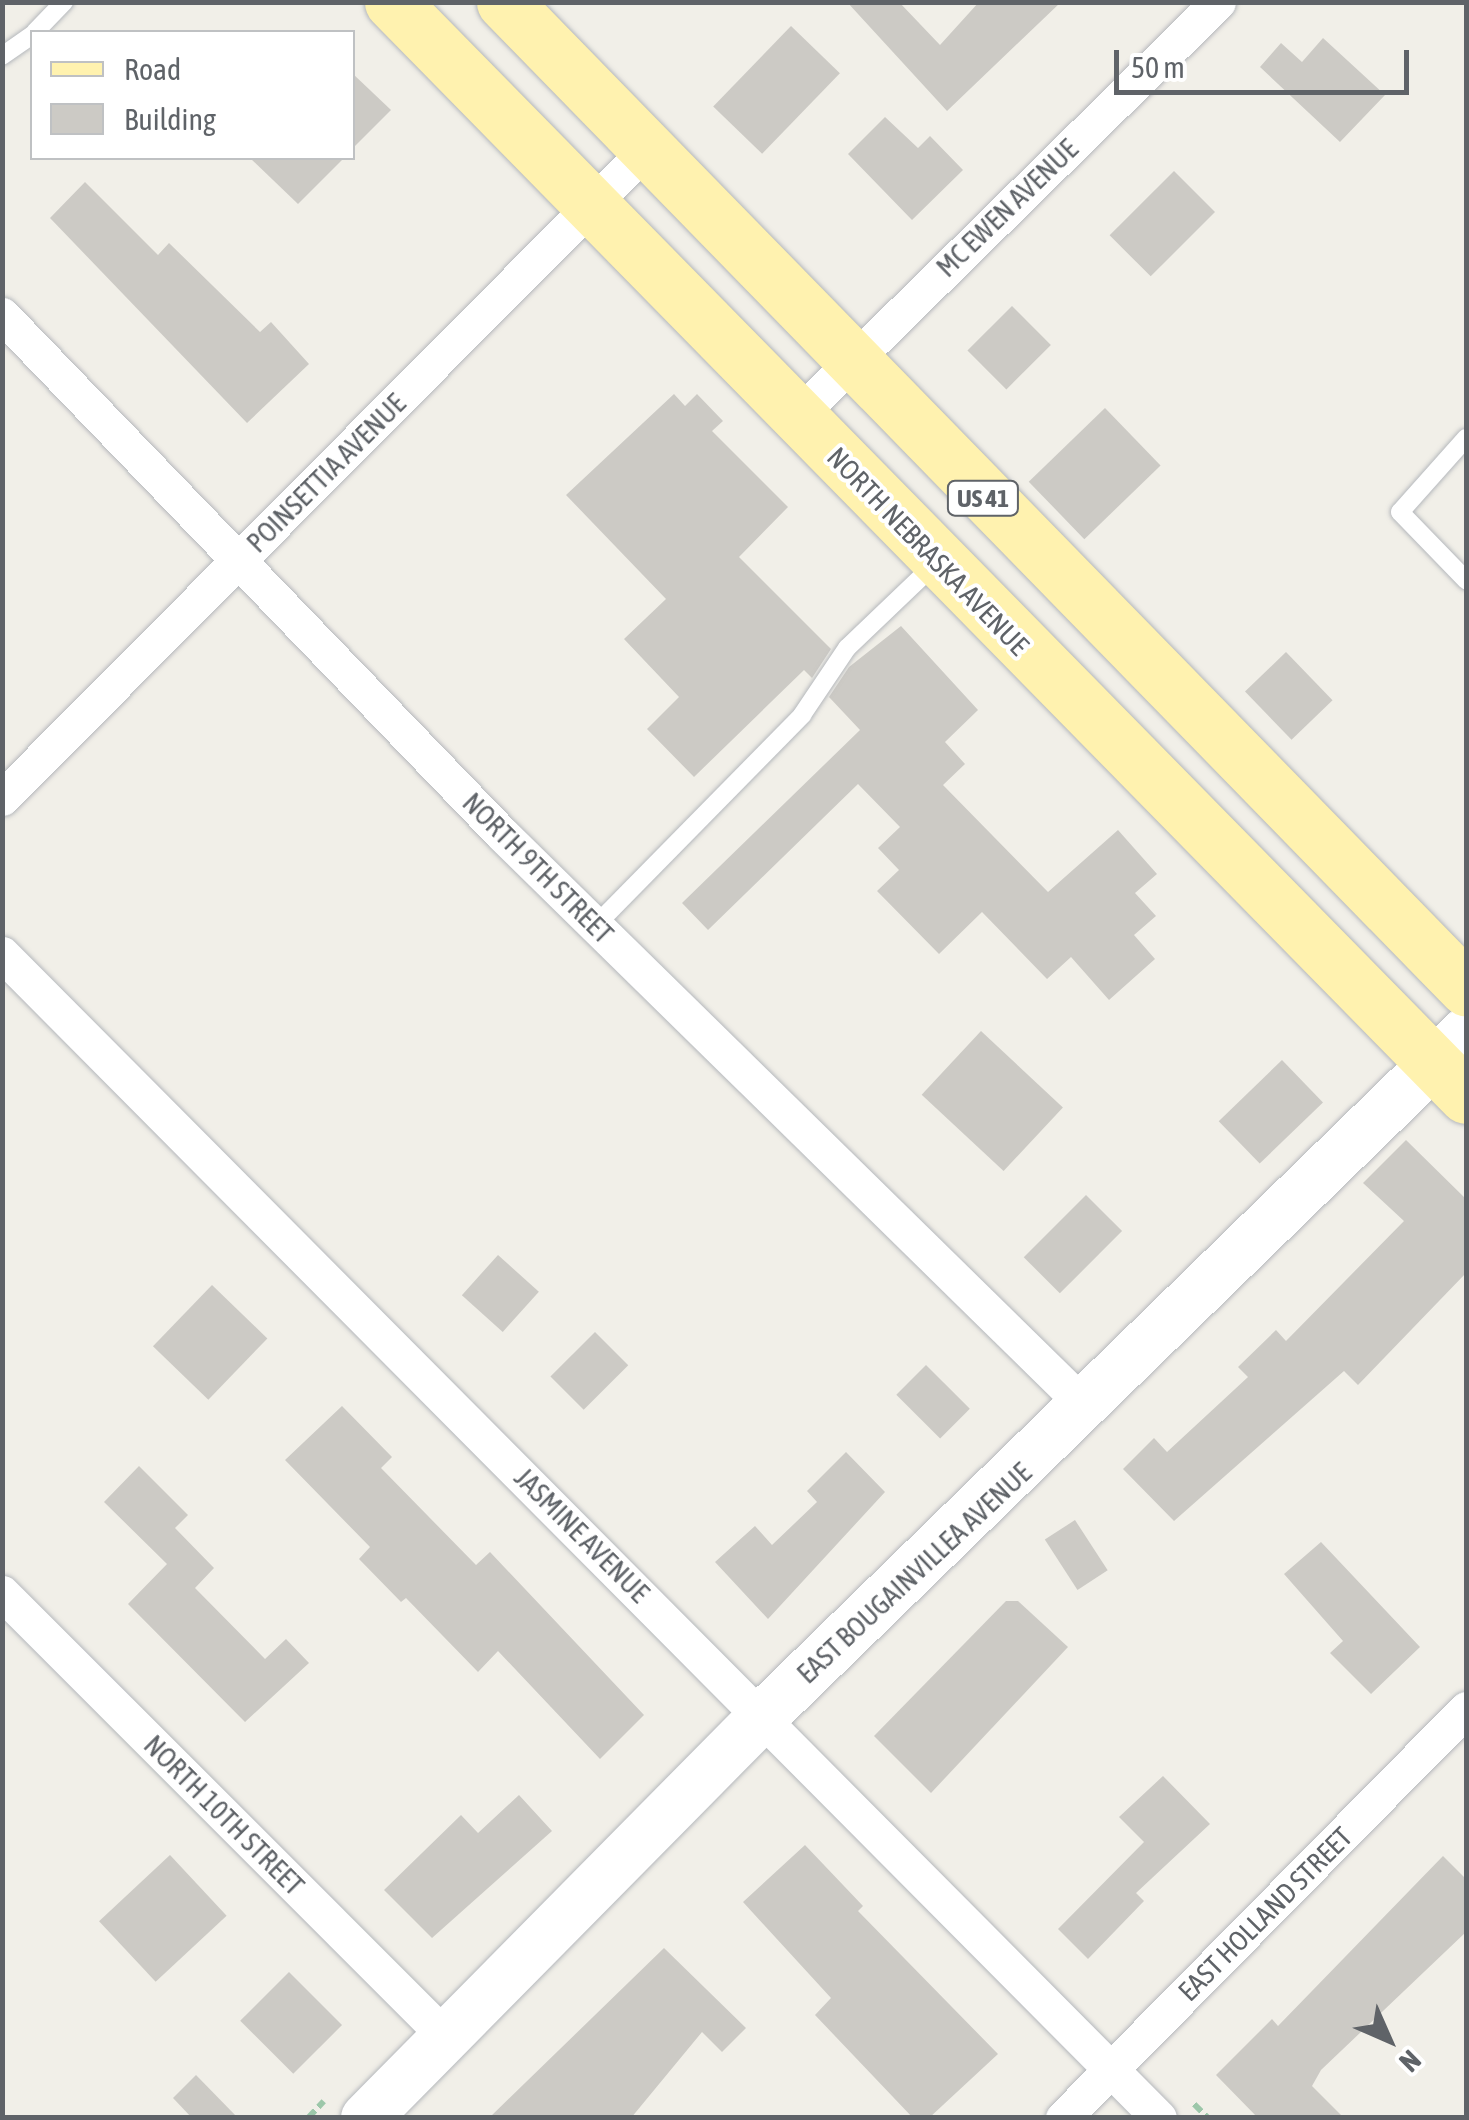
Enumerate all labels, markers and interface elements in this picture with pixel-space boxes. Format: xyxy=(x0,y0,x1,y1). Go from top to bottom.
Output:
legend xyxy=(30,30,355,160)
scale bar xyxy=(1119,30,1414,92)
text: 50 m xyxy=(1131,50,1185,84)
text: Road xyxy=(124,52,181,86)
text: Building xyxy=(124,102,216,136)
street label: MC EWEN AVENUE xyxy=(929,132,1085,284)
street label: POINSETTIA AVENUE xyxy=(240,387,412,559)
street label: NORTH NEBRASKA AVENUE xyxy=(820,440,1036,662)
road number: US 41 xyxy=(946,478,1020,518)
street label: NORTH 9TH STREET xyxy=(456,786,620,950)
street label: EAST BOUGAINVILLEA AVENUE xyxy=(790,1456,1038,1690)
street label: JASMINE AVENUE xyxy=(508,1461,656,1609)
street label: NORTH 10TH STREET xyxy=(137,1728,311,1902)
street label: EAST HOLLAND STREET xyxy=(1171,1820,1359,2008)
north arrow xyxy=(1339,1990,1439,2090)
text: N xyxy=(1393,2044,1427,2078)

